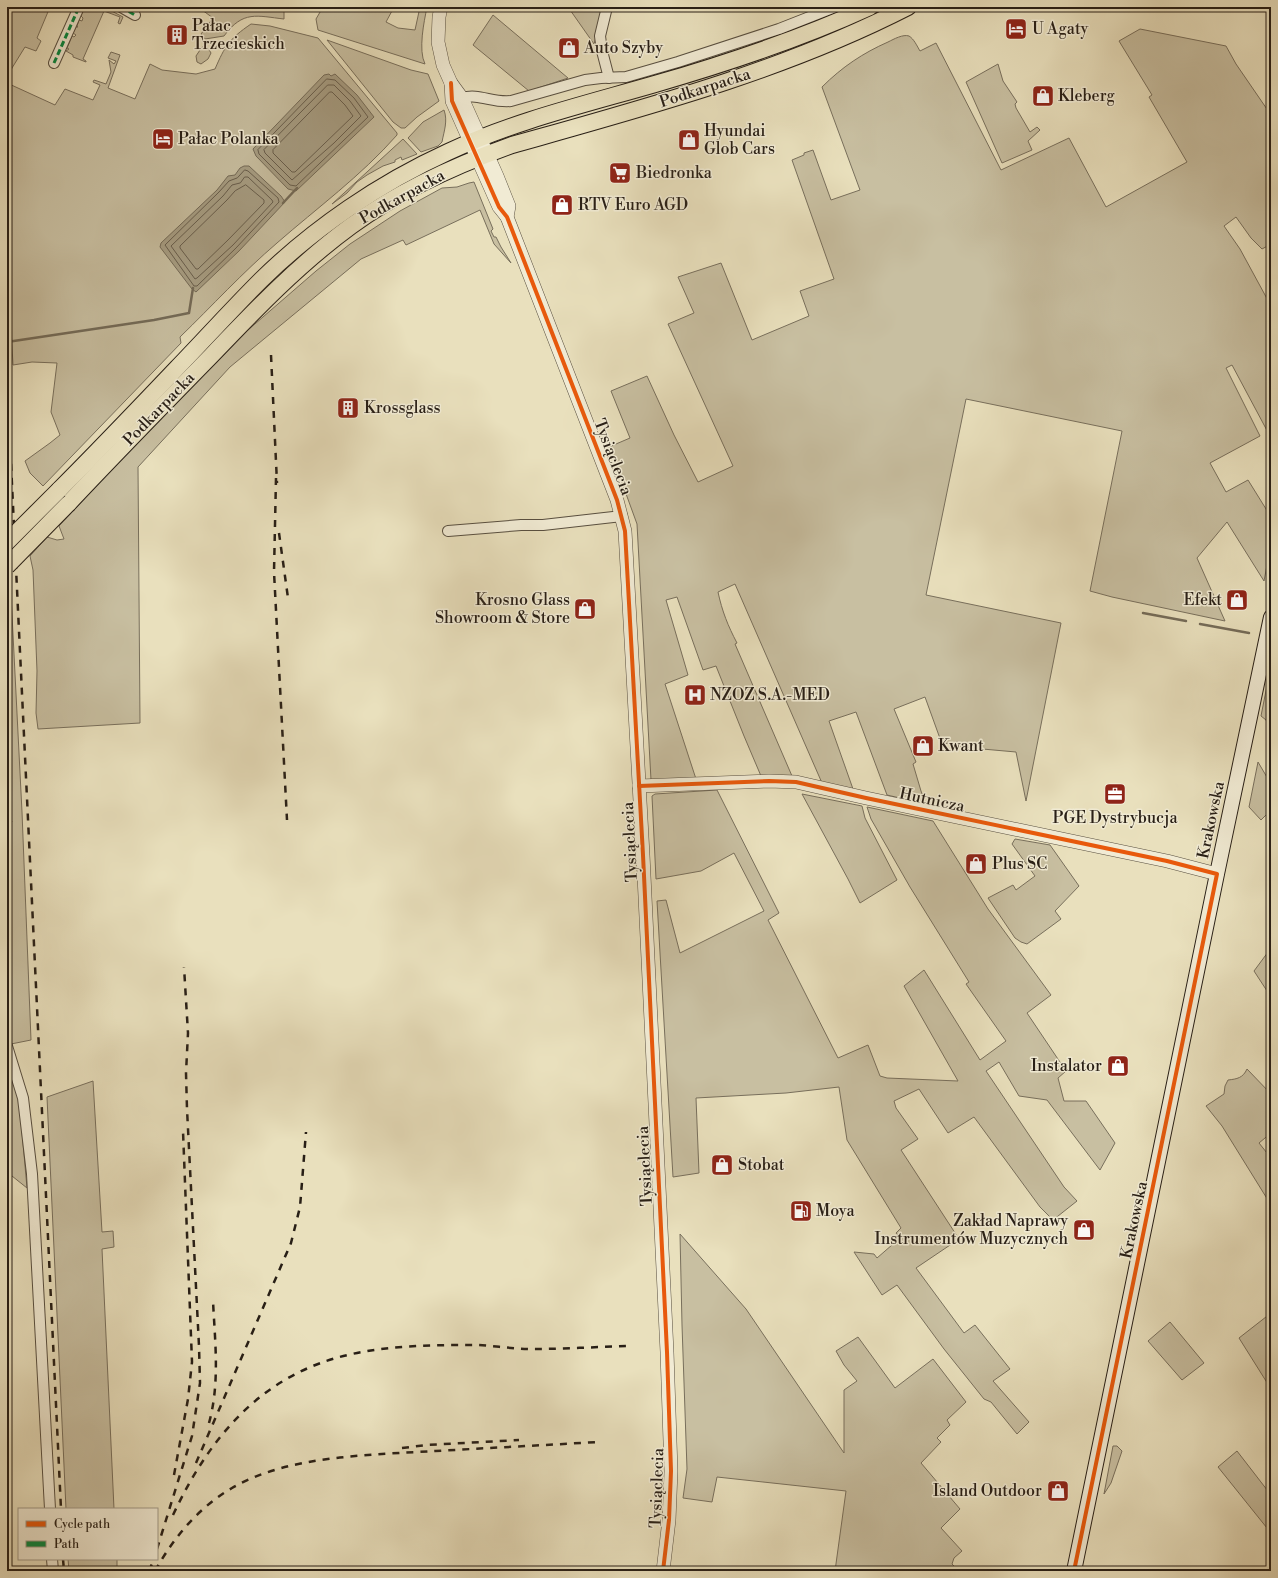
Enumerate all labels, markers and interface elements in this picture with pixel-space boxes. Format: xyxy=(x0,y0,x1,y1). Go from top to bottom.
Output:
place label: Pałac Trzecieskich xyxy=(192,16,285,54)
hotel icon: U Agaty xyxy=(1003,16,1029,42)
place label: U Agaty xyxy=(1032,19,1089,39)
building icon: Pałac Trzecieskich xyxy=(164,22,190,48)
shop icon: Auto Szyby xyxy=(556,35,582,61)
place label: Auto Szyby xyxy=(583,38,663,58)
street label: Podkarpacka xyxy=(657,64,754,112)
shop icon: Kleberg xyxy=(1030,83,1056,109)
place label: Kleberg xyxy=(1058,86,1115,106)
place label: Hyundai Glob Cars xyxy=(704,121,775,159)
hotel icon: Pałac Polanka xyxy=(150,126,176,152)
shop icon: Hyundai Glob Cars xyxy=(676,127,702,153)
place label: Pałac Polanka xyxy=(178,129,279,149)
supermarket icon: Biedronka xyxy=(607,160,633,186)
place label: Biedronka xyxy=(635,163,713,183)
street label: Podkarpacka xyxy=(356,165,449,229)
shop icon: RTV Euro AGD xyxy=(549,192,575,218)
place label: RTV Euro AGD xyxy=(578,195,688,215)
street label: Podkarpacka xyxy=(119,367,200,450)
building icon: Krossglass xyxy=(335,395,361,421)
place label: Krossglass xyxy=(364,398,441,418)
street label: Tysiąclecia xyxy=(589,416,637,499)
shop icon: Efekt xyxy=(1224,587,1250,613)
place label: Krosno Glass Showroom & Store xyxy=(435,590,570,628)
place label: Efekt xyxy=(1183,590,1222,610)
shop icon: Krosno Glass Showroom & Store xyxy=(572,596,598,622)
hospital icon: NZOZ S.A.-MED xyxy=(682,682,708,708)
place label: NZOZ S.A.-MED xyxy=(710,685,830,705)
shop icon: Kwant xyxy=(910,733,936,759)
place label: Kwant xyxy=(938,736,984,756)
street label: Krakowska xyxy=(1193,779,1229,861)
office icon: PGE Dystrybucja xyxy=(1102,781,1128,807)
street label: Hutnicza xyxy=(898,783,967,817)
street label: Tysiąclecia xyxy=(618,801,642,883)
place label: PGE Dystrybucja xyxy=(1052,808,1178,828)
shop icon: Plus SC xyxy=(963,851,989,877)
place label: Plus SC xyxy=(992,854,1047,874)
shop icon: Instalator xyxy=(1105,1053,1131,1079)
place label: Instalator xyxy=(1031,1056,1102,1076)
street label: Tysiąclecia xyxy=(633,1125,657,1207)
shop icon: Stobat xyxy=(709,1152,735,1178)
place label: Stobat xyxy=(738,1155,785,1175)
street label: Krakowska xyxy=(1116,1179,1152,1261)
fuel station icon: Moya xyxy=(788,1198,814,1224)
place label: Moya xyxy=(816,1201,856,1221)
place label: Zakład Naprawy Instrumentów Muzycznych xyxy=(875,1211,1068,1249)
shop icon: Zakład Naprawy Instrumentów Muzycznych xyxy=(1071,1217,1097,1243)
street label: Tysiąclecia xyxy=(646,1447,668,1528)
shop icon: Island Outdoor xyxy=(1045,1478,1071,1504)
place label: Island Outdoor xyxy=(933,1481,1042,1501)
legend xyxy=(18,1508,158,1560)
text: Cycle path xyxy=(54,1517,110,1532)
text: Path xyxy=(54,1537,79,1552)

